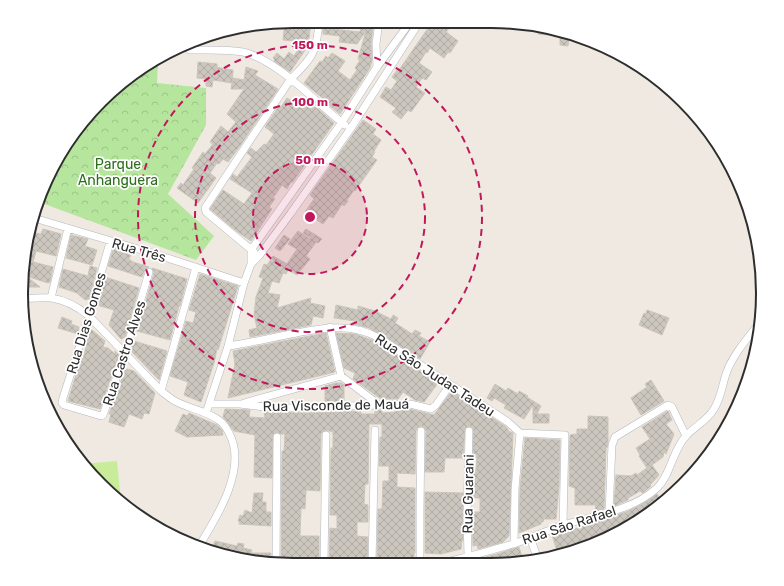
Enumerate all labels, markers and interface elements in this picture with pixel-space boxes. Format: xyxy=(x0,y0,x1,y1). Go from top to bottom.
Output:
text: 150 m xyxy=(292,38,328,52)
text: 100 m xyxy=(292,95,328,109)
text: 50 m xyxy=(295,153,325,167)
park label: Parque Anhanguera xyxy=(78,156,158,189)
centre of rings xyxy=(303,210,317,224)
street label: Rua Três xyxy=(110,235,168,266)
street label: Rua Dias Gomes xyxy=(63,270,110,376)
street label: Rua Castro Alves xyxy=(99,298,150,408)
street label: Rua São Judas Tadeu xyxy=(372,330,498,420)
street label: Rua Visconde de Mauá xyxy=(263,396,409,415)
street label: Rua Guarani xyxy=(459,454,478,534)
street label: Rua São Rafael xyxy=(520,502,618,549)

